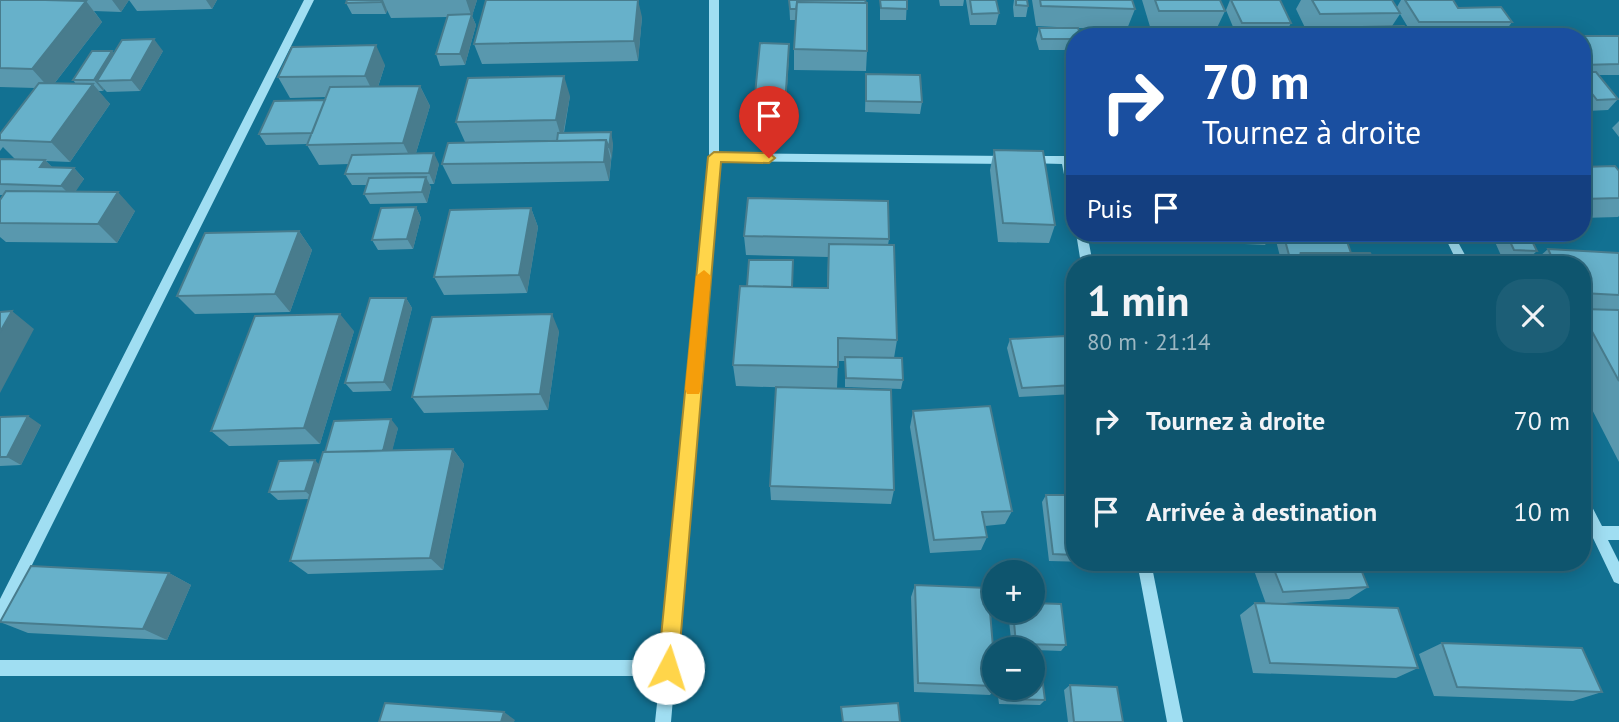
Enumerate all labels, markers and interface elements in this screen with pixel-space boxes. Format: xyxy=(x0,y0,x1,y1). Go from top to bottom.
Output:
text: 70 m xyxy=(1202,49,1309,113)
icon: right xyxy=(1087,56,1178,147)
pin xyxy=(739,86,799,158)
icon: arrive xyxy=(750,97,788,135)
text: Tournez à droite xyxy=(1202,111,1421,153)
icon: arrive xyxy=(1147,189,1185,227)
text: Puis xyxy=(1087,192,1133,225)
text: 1 min xyxy=(1087,273,1189,328)
button: close xyxy=(1496,279,1570,353)
text: 80 m · 21:14 xyxy=(1087,327,1211,356)
icon: right xyxy=(1087,402,1125,440)
text: Tournez à droite xyxy=(1146,404,1325,437)
text: 70 m xyxy=(1514,404,1570,437)
icon: arrive xyxy=(1087,493,1125,531)
text: Arrivée à destination xyxy=(1146,495,1377,528)
text: 10 m xyxy=(1514,495,1570,528)
map controls xyxy=(982,560,1045,700)
button: + xyxy=(982,560,1045,623)
position arrow xyxy=(631,631,705,705)
button: − xyxy=(982,637,1045,700)

